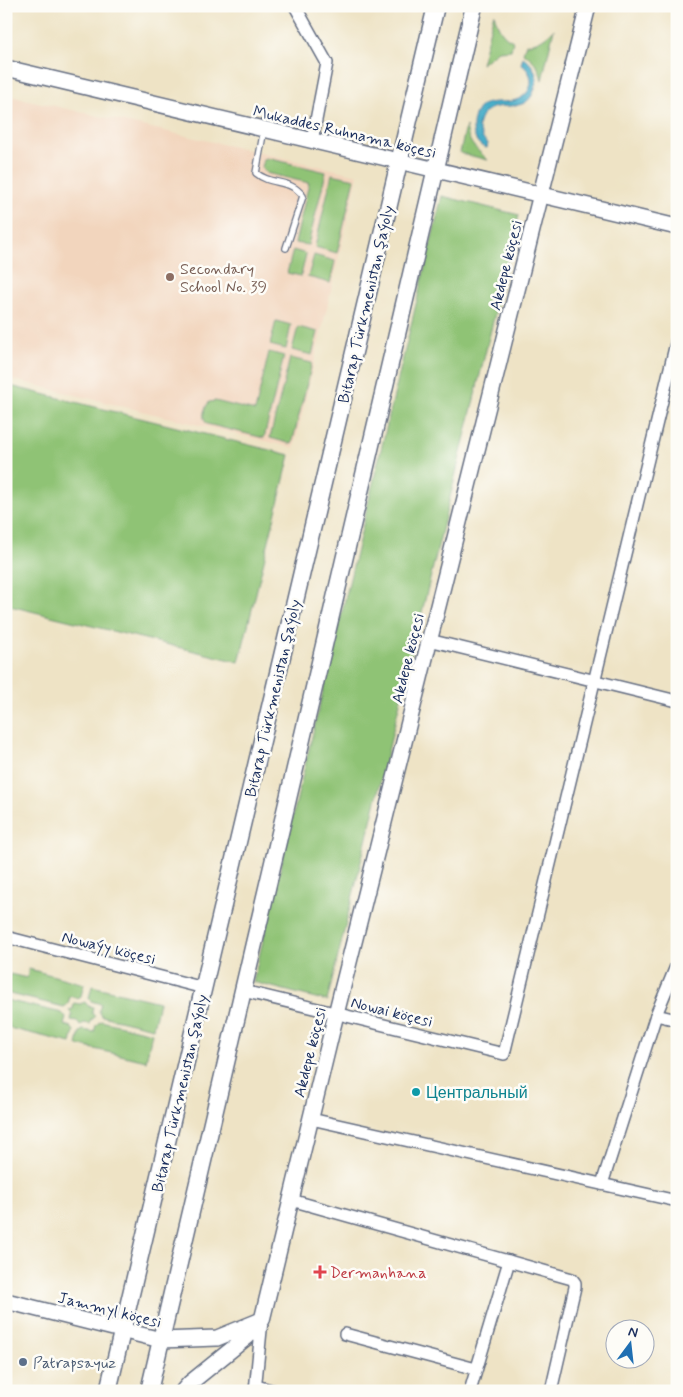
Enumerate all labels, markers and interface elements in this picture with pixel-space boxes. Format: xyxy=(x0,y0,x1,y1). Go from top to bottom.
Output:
street label: Mukaddes Ruhnama köçesi xyxy=(251,101,438,164)
street label: Bitarap Türkmenistan şaýoly xyxy=(333,203,399,405)
street label: Akdepe köçesi xyxy=(485,218,528,313)
place label: Secondary School No. 39 xyxy=(180,259,267,298)
marker: Secondary School No. 39 xyxy=(164,271,176,283)
street label: Bitarap Türkmenistan şaýoly xyxy=(240,597,306,799)
street label: Akdepe köçesi xyxy=(387,611,430,706)
street label: Nowaýy köçesi xyxy=(59,927,158,970)
street label: Bitarap Türkmenistan şaýoly xyxy=(147,992,213,1194)
street label: Nowai köçesi xyxy=(348,992,435,1033)
street label: Akdepe köçesi xyxy=(289,1005,332,1100)
place label: Центральный xyxy=(426,1083,528,1104)
marker: Центральный xyxy=(410,1086,422,1098)
place label: Dermanhana xyxy=(330,1263,426,1284)
marker: Dermanhana xyxy=(314,1266,326,1278)
street label: Jammyl köçesi xyxy=(56,1287,164,1333)
north arrow xyxy=(606,1320,656,1370)
text: N xyxy=(626,1323,640,1342)
place label: Patrapsayuz xyxy=(33,1353,116,1374)
marker: Patrapsayuz xyxy=(17,1356,29,1368)

